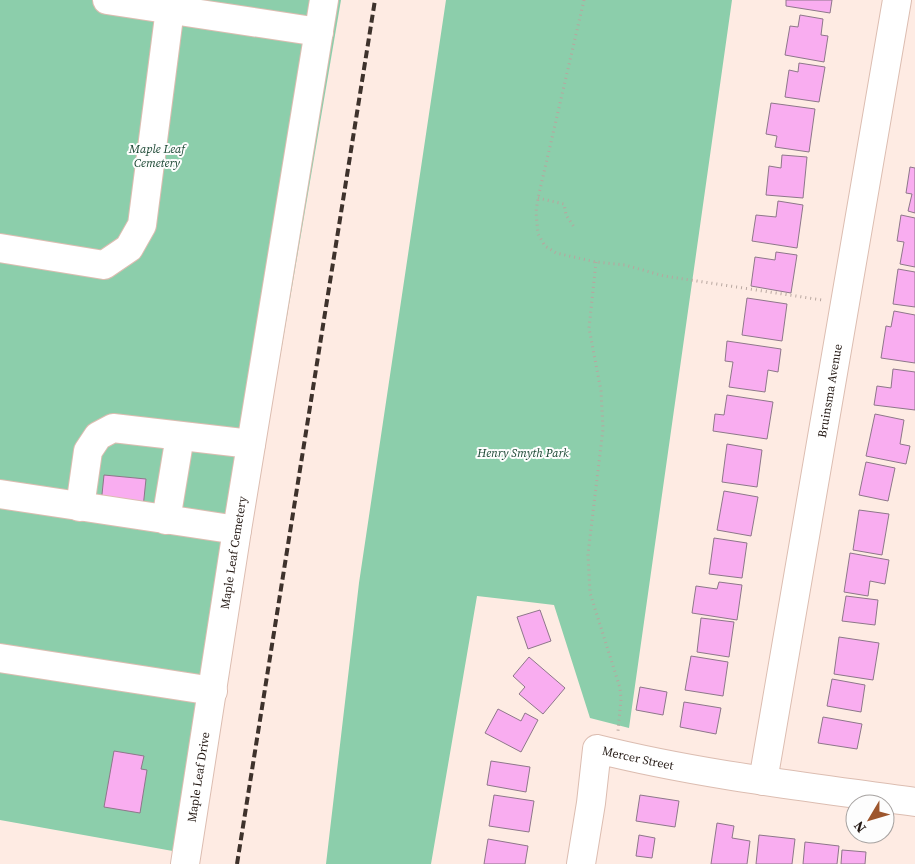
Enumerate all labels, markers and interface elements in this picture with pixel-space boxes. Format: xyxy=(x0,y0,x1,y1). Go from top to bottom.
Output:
park label: Maple Leaf Cemetery xyxy=(128,141,187,171)
street label: Bruinsma Avenue xyxy=(814,343,846,439)
park label: Henry Smyth Park xyxy=(476,445,569,461)
street label: Maple Leaf Cemetery xyxy=(217,494,251,610)
street label: Maple Leaf Drive xyxy=(184,731,213,823)
street label: Mercer Street xyxy=(601,743,675,774)
north arrow xyxy=(845,794,895,844)
text: N xyxy=(849,817,871,837)

